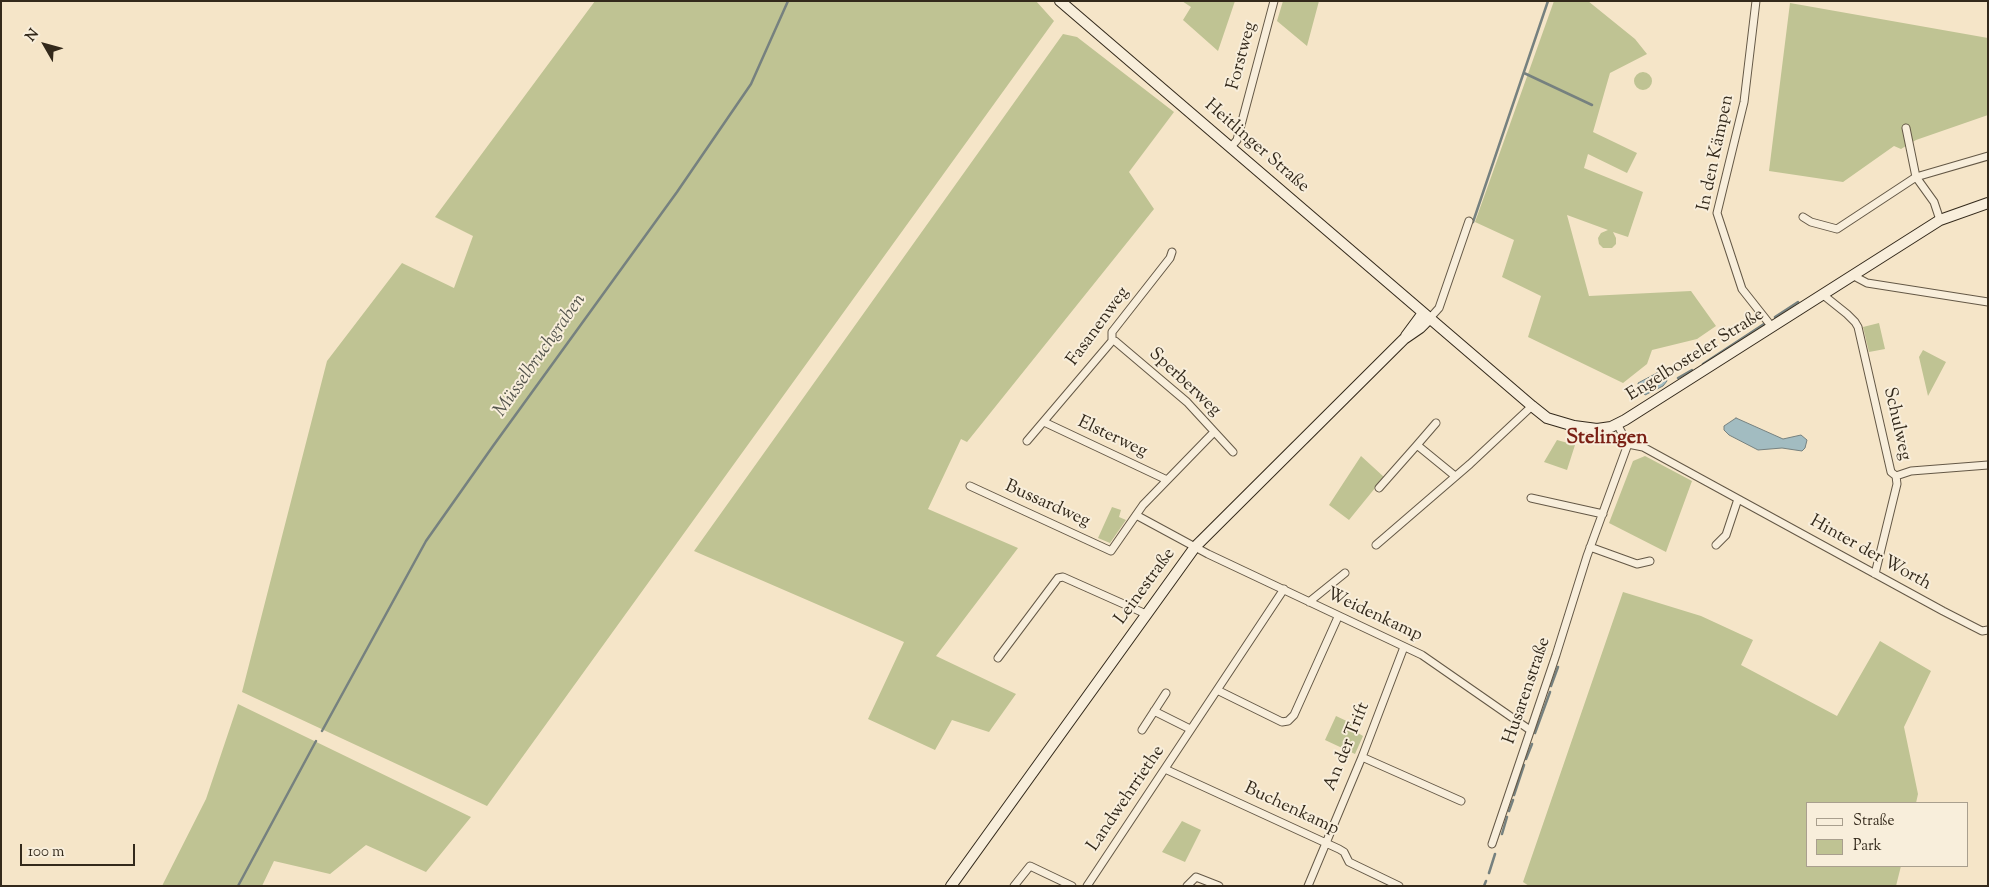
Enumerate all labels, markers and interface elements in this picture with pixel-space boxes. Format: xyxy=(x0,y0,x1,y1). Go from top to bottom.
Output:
north arrow xyxy=(20,20,70,70)
street label: Forstweg xyxy=(1224,20,1262,92)
text: N xyxy=(22,25,45,46)
street label: In den Kämpen xyxy=(1694,93,1740,213)
street label: Heitlinger Straße xyxy=(1199,96,1313,198)
street label: Fasanenweg xyxy=(1063,283,1135,371)
water label: Müsselbruchgraben xyxy=(490,290,592,422)
street label: Engelbosteler Straße xyxy=(1623,305,1769,407)
street label: Sperberweg xyxy=(1143,344,1225,422)
street label: Schulweg xyxy=(1877,385,1915,463)
street label: Elsterweg xyxy=(1074,412,1150,464)
district label: Stelingen xyxy=(1566,428,1648,452)
street label: Bussardweg xyxy=(1001,477,1093,533)
street label: Hinter der Worth xyxy=(1806,512,1934,596)
street label: Leinestraße xyxy=(1111,545,1181,629)
street label: Weidenkamp xyxy=(1323,584,1425,648)
street label: Husarenstraße xyxy=(1500,635,1556,747)
street label: An der Trift xyxy=(1321,700,1375,794)
street label: Landwehrriethe xyxy=(1084,742,1170,856)
street label: Buchenkamp xyxy=(1240,779,1342,841)
legend xyxy=(1806,802,1969,867)
text: Straße xyxy=(1853,811,1895,832)
scale bar xyxy=(22,834,138,866)
text: Park xyxy=(1853,836,1882,857)
text: 100 m xyxy=(28,842,64,863)

